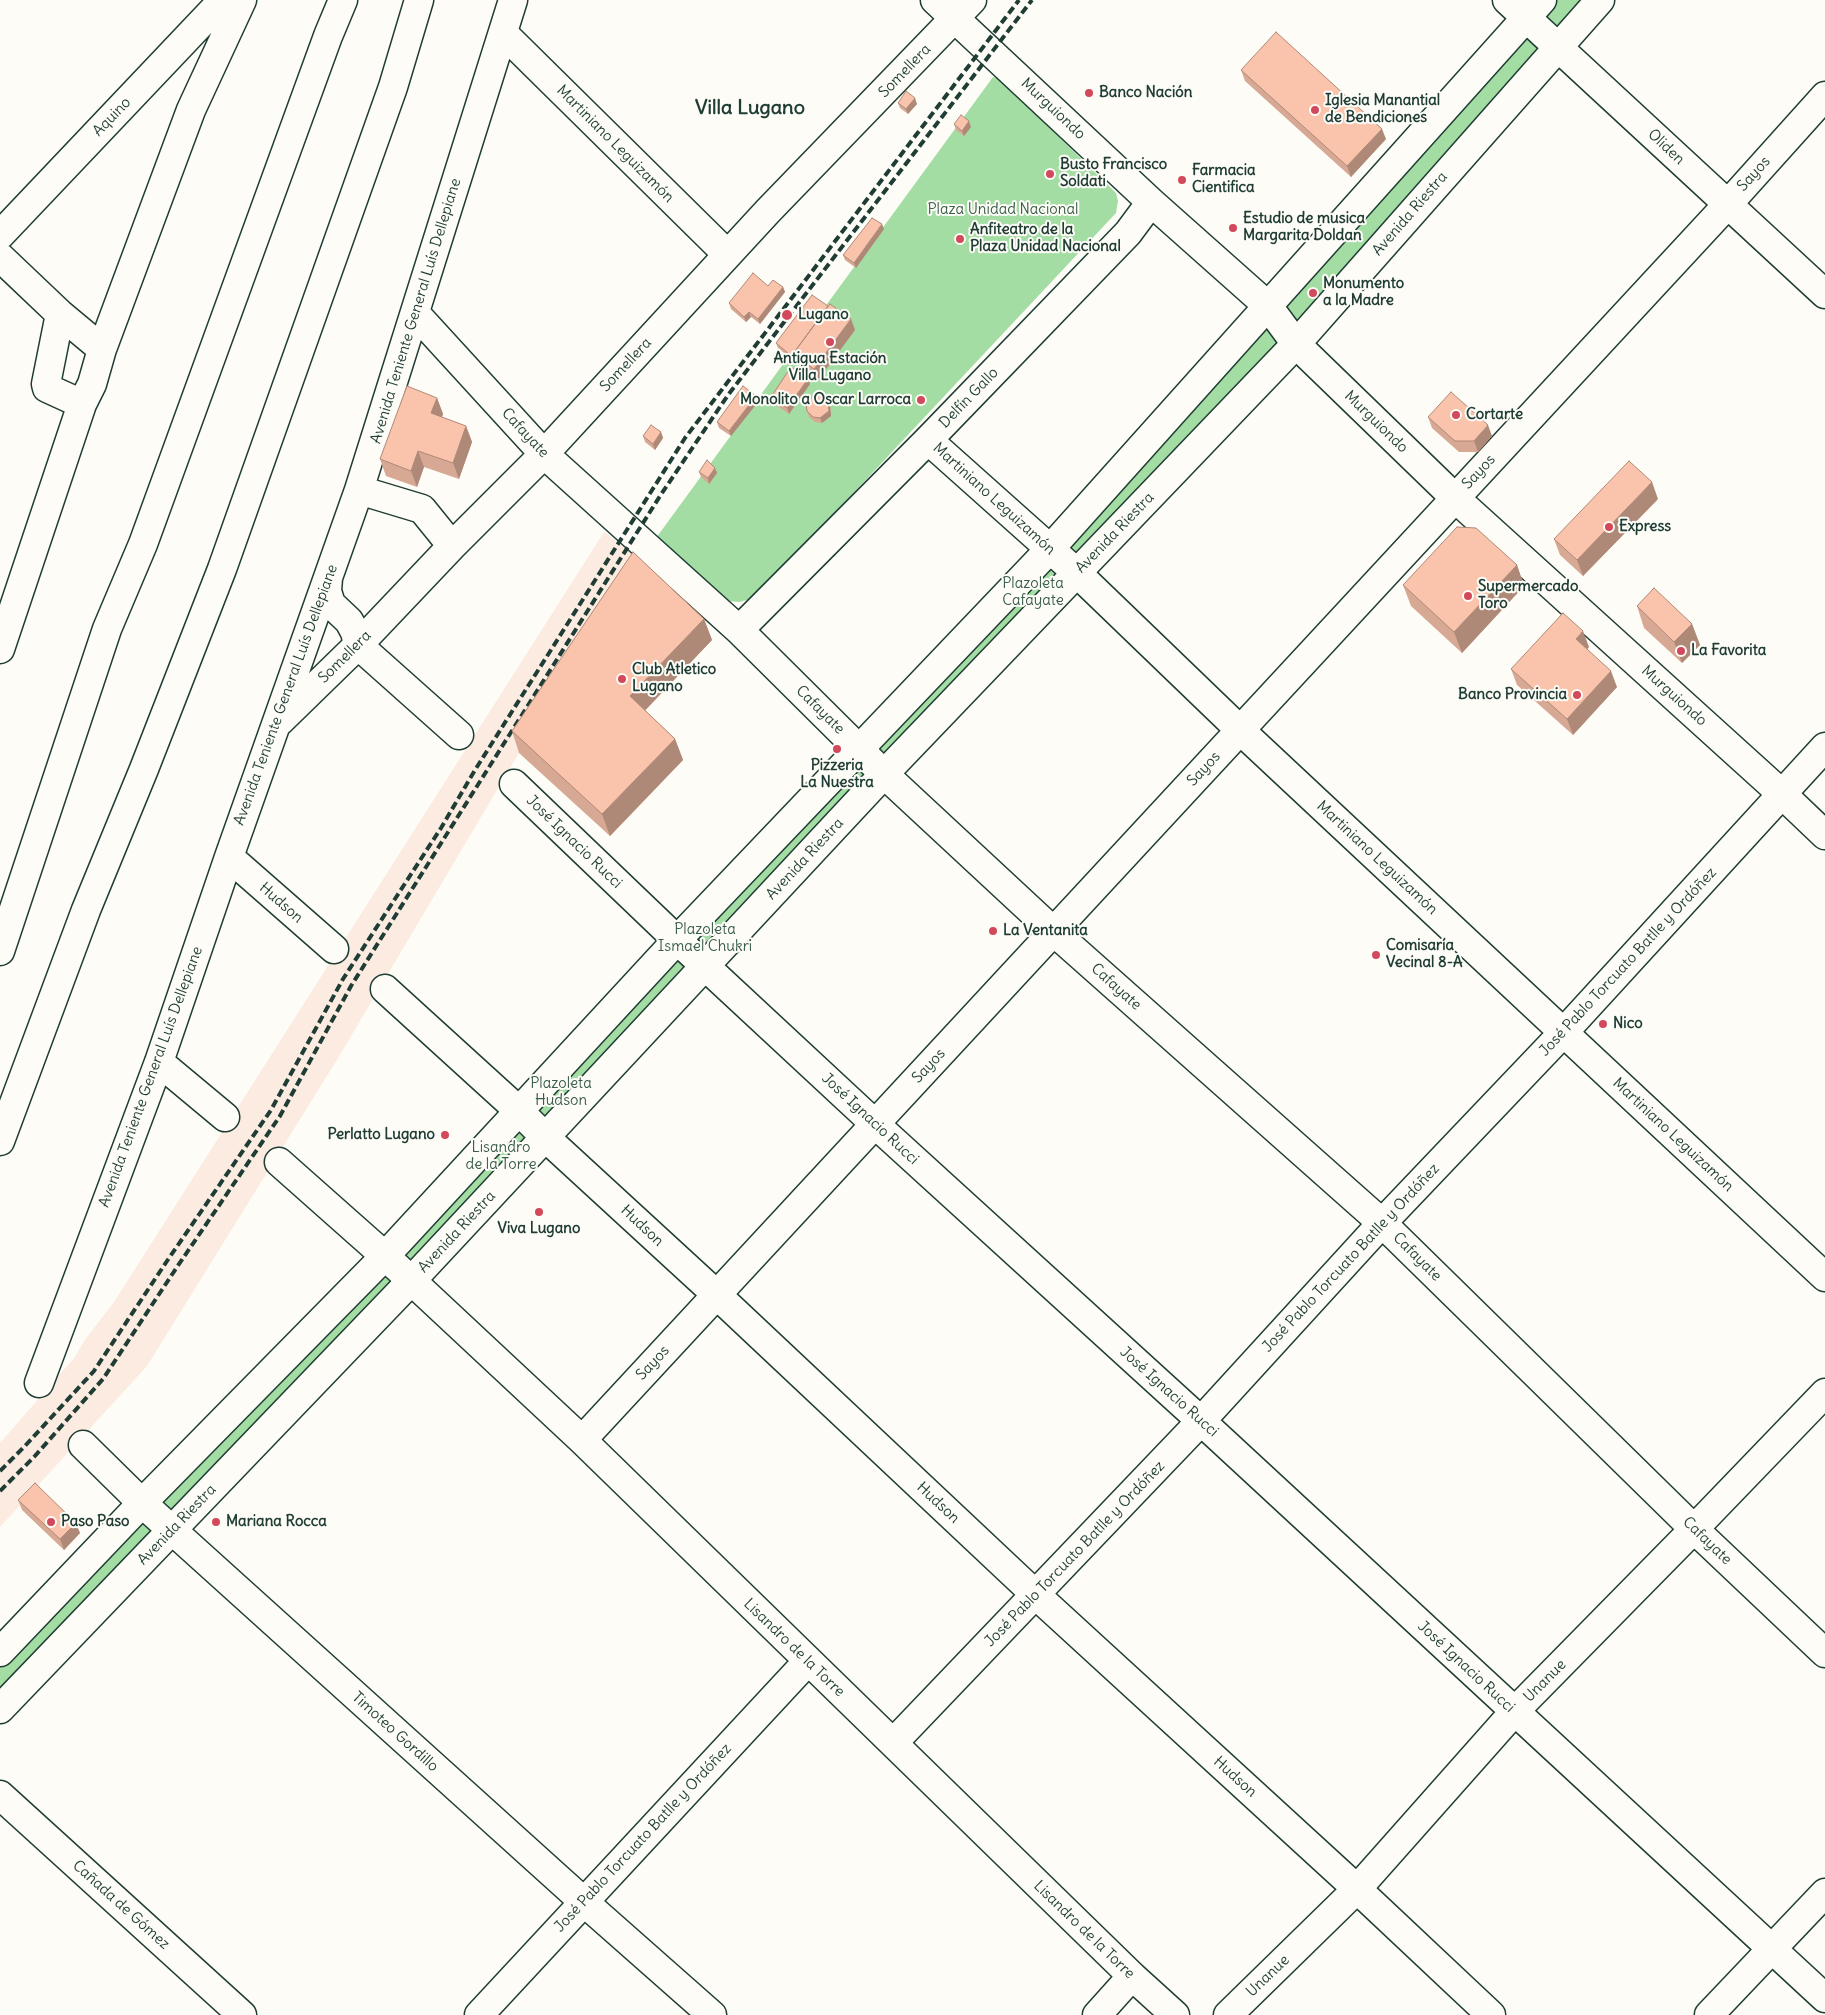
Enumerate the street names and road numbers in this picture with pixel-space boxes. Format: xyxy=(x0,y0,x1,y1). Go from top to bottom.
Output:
street label: Somellera xyxy=(875,41,935,101)
street label: Murguiondo xyxy=(1017,75,1089,143)
street label: Martiniano Leguizamón xyxy=(553,82,677,206)
street label: Aquino xyxy=(89,94,135,140)
street label: Oliden xyxy=(1644,125,1688,169)
street label: Sayos xyxy=(1734,153,1774,195)
street label: Avenida Riestra xyxy=(1369,168,1451,260)
street label: Avenida Teniente General Luís Dellepiane xyxy=(367,176,465,446)
street label: Somellera xyxy=(596,334,656,396)
street label: Delfín Gallo xyxy=(936,364,1002,432)
street label: Murguiondo xyxy=(1340,387,1412,457)
street label: Cafayate xyxy=(497,404,553,462)
street label: Martiniano Leguizamón xyxy=(929,439,1059,559)
street label: Sayos xyxy=(1459,451,1499,493)
street label: Avenida Riestra xyxy=(1072,489,1158,577)
street label: Avenida Teniente General Luís Dellepiane xyxy=(230,562,342,828)
street label: Somellera xyxy=(315,627,375,687)
street label: Murguiondo xyxy=(1638,662,1710,730)
street label: Cafayate xyxy=(792,682,848,738)
street label: Sayos xyxy=(1184,748,1224,790)
street label: José Ignacio Rucci xyxy=(522,792,626,892)
street label: Martiniano Leguizamón xyxy=(1313,797,1441,919)
street label: Avenida Riestra xyxy=(763,814,847,904)
street label: José Pablo Torcuato Batlle y Ordóñez xyxy=(1536,864,1720,1060)
street label: Hudson xyxy=(255,879,307,927)
street label: Avenida Teniente General Luís Dellepiane xyxy=(95,944,207,1210)
street label: Cafayate xyxy=(1087,960,1145,1014)
street label: Sayos xyxy=(909,1045,949,1087)
street label: José Ignacio Rucci xyxy=(818,1069,922,1169)
street label: Martiniano Leguizamón xyxy=(1609,1074,1737,1196)
street label: José Pablo Torcuato Batlle y Ordóñez xyxy=(1259,1160,1443,1356)
street label: Avenida Riestra xyxy=(415,1187,499,1277)
street label: Hudson xyxy=(617,1202,667,1250)
street label: Cafayate xyxy=(1389,1229,1445,1285)
street label: Sayos xyxy=(633,1342,673,1384)
street label: José Ignacio Rucci xyxy=(1116,1343,1222,1441)
street label: José Pablo Torcuato Batlle y Ordóñez xyxy=(981,1457,1169,1651)
street label: Hudson xyxy=(913,1479,963,1527)
street label: Avenida Riestra xyxy=(134,1481,220,1569)
street label: Cafayate xyxy=(1679,1513,1735,1569)
street label: Lisandro de la Torre xyxy=(740,1595,848,1701)
street label: José Ignacio Rucci xyxy=(1414,1617,1518,1717)
street label: Unanue xyxy=(1520,1656,1570,1706)
street label: Timoteo Gordillo xyxy=(348,1688,442,1776)
street label: José Pablo Torcuato Batlle y Ordóñez xyxy=(551,1740,735,1936)
street label: Hudson xyxy=(1210,1753,1260,1801)
street label: Cañada de Gómez xyxy=(69,1857,173,1953)
street label: Lisandro de la Torre xyxy=(1030,1877,1138,1983)
street label: Unanue xyxy=(1243,1951,1293,2001)

